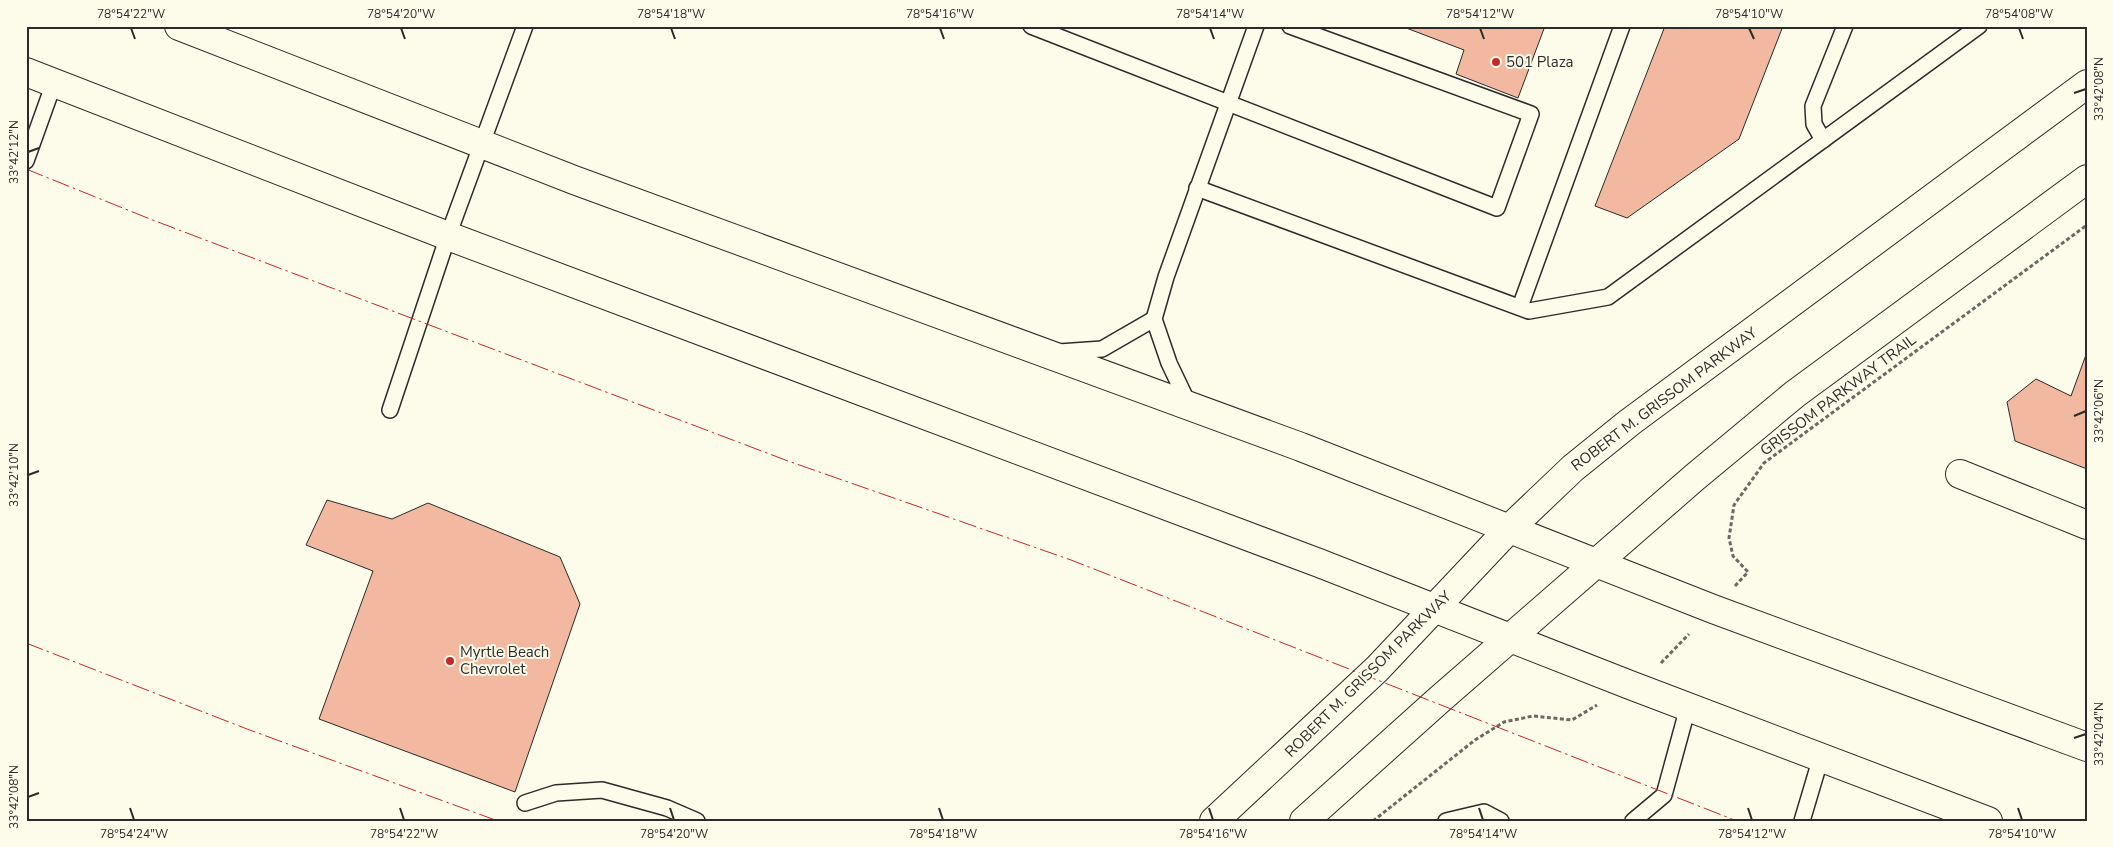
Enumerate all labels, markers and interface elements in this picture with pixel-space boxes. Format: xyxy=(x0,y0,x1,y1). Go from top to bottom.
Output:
text: 78°54'22"W xyxy=(97,6,165,22)
text: 78°54'20"W xyxy=(367,6,435,22)
text: 78°54'18"W xyxy=(637,6,705,22)
text: 78°54'16"W xyxy=(906,6,974,22)
text: 78°54'14"W xyxy=(1176,6,1244,22)
text: 78°54'12"W xyxy=(1446,6,1514,22)
text: 78°54'10"W xyxy=(1715,6,1783,22)
text: 78°54'08"W xyxy=(1985,6,2053,22)
place label: 501 Plaza xyxy=(1506,52,1574,72)
marker: 501 Plaza xyxy=(1490,56,1502,68)
text: 33°42'08"N xyxy=(2091,57,2107,121)
text: 33°42'12"N xyxy=(6,120,22,184)
street label: ROBERT M. GRISSOM PARKWAY xyxy=(1567,322,1762,475)
street label: GRISSOM PARKWAY TRAIL xyxy=(1756,330,1920,460)
text: 33°42'06"N xyxy=(2091,379,2107,443)
text: 33°42'10"N xyxy=(6,443,22,507)
street label: ROBERT M. GRISSOM PARKWAY xyxy=(1280,586,1456,762)
place label: Myrtle Beach Chevrolet xyxy=(460,642,549,679)
marker: Myrtle Beach Chevrolet xyxy=(444,655,456,667)
text: 33°42'04"N xyxy=(2091,702,2107,766)
text: 33°42'08"N xyxy=(6,765,22,829)
text: 78°54'24"W xyxy=(100,826,168,842)
text: 78°54'22"W xyxy=(370,826,438,842)
text: 78°54'20"W xyxy=(640,826,708,842)
text: 78°54'18"W xyxy=(909,826,977,842)
text: 78°54'16"W xyxy=(1179,826,1247,842)
text: 78°54'14"W xyxy=(1449,826,1517,842)
text: 78°54'12"W xyxy=(1718,826,1786,842)
text: 78°54'10"W xyxy=(1988,826,2056,842)

